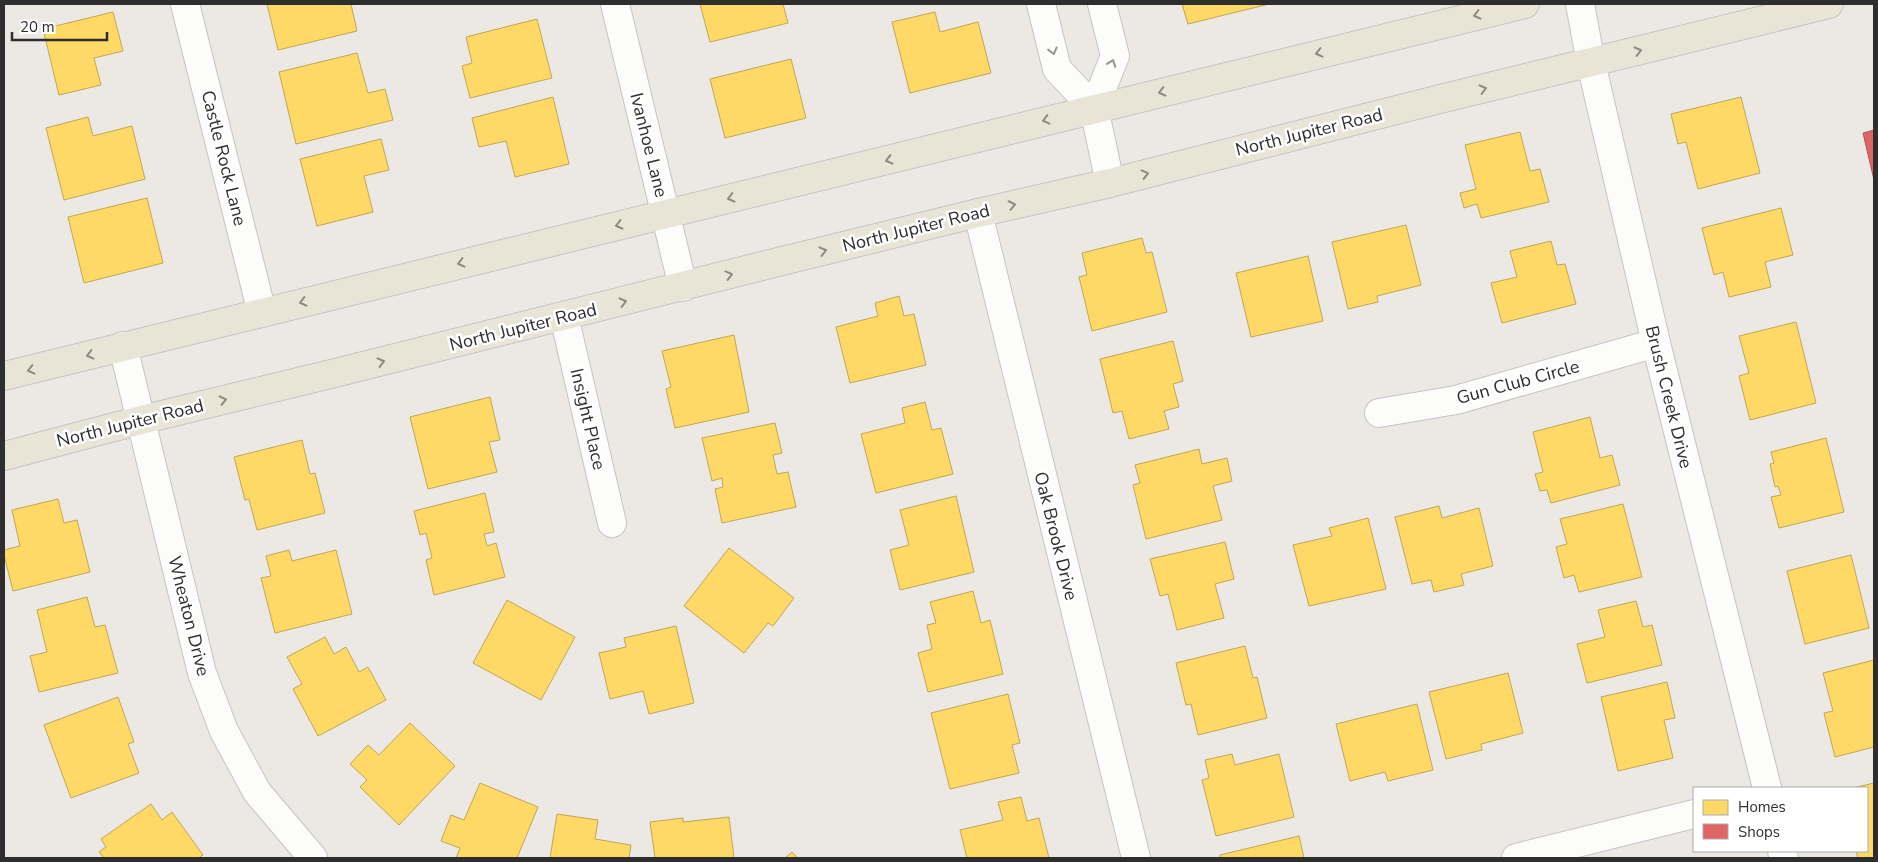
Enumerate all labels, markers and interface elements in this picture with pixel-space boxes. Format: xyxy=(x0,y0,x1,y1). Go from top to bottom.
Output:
one-way arrow xyxy=(1473,9,1482,20)
scale bar xyxy=(12,10,108,42)
text: 20 m xyxy=(20,17,55,37)
one-way arrow xyxy=(1634,46,1642,57)
one-way arrow xyxy=(1047,47,1058,56)
one-way arrow xyxy=(1315,47,1324,58)
one-way arrow xyxy=(1106,59,1116,68)
one-way arrow xyxy=(1479,84,1488,95)
one-way arrow xyxy=(1158,86,1166,96)
street label: Castle Rock Lane xyxy=(196,88,252,228)
street label: Ivanhoe Lane xyxy=(624,90,674,200)
street label: North Jupiter Road xyxy=(1233,102,1385,162)
one-way arrow xyxy=(1042,114,1051,125)
one-way arrow xyxy=(884,154,893,165)
one-way arrow xyxy=(1140,169,1149,180)
one-way arrow xyxy=(726,192,735,203)
street label: North Jupiter Road xyxy=(840,198,992,258)
one-way arrow xyxy=(1007,200,1016,211)
one-way arrow xyxy=(614,219,623,230)
one-way arrow xyxy=(818,246,827,257)
one-way arrow xyxy=(456,257,465,268)
one-way arrow xyxy=(725,270,734,281)
one-way arrow xyxy=(299,297,307,307)
street label: North Jupiter Road xyxy=(447,297,599,357)
one-way arrow xyxy=(619,297,628,308)
street label: Brush Creek Drive xyxy=(1640,323,1698,471)
one-way arrow xyxy=(86,349,95,360)
street label: Gun Club Circle xyxy=(1454,354,1582,410)
one-way arrow xyxy=(376,357,385,368)
one-way arrow xyxy=(26,364,35,375)
street label: Insight Place xyxy=(565,366,611,472)
street label: North Jupiter Road xyxy=(54,393,206,453)
one-way arrow xyxy=(218,395,227,406)
street label: Oak Brook Drive xyxy=(1028,469,1084,603)
street label: Wheaton Drive xyxy=(162,553,216,679)
legend xyxy=(1693,787,1868,852)
text: Homes xyxy=(1738,797,1786,817)
text: Shops xyxy=(1738,822,1780,842)

